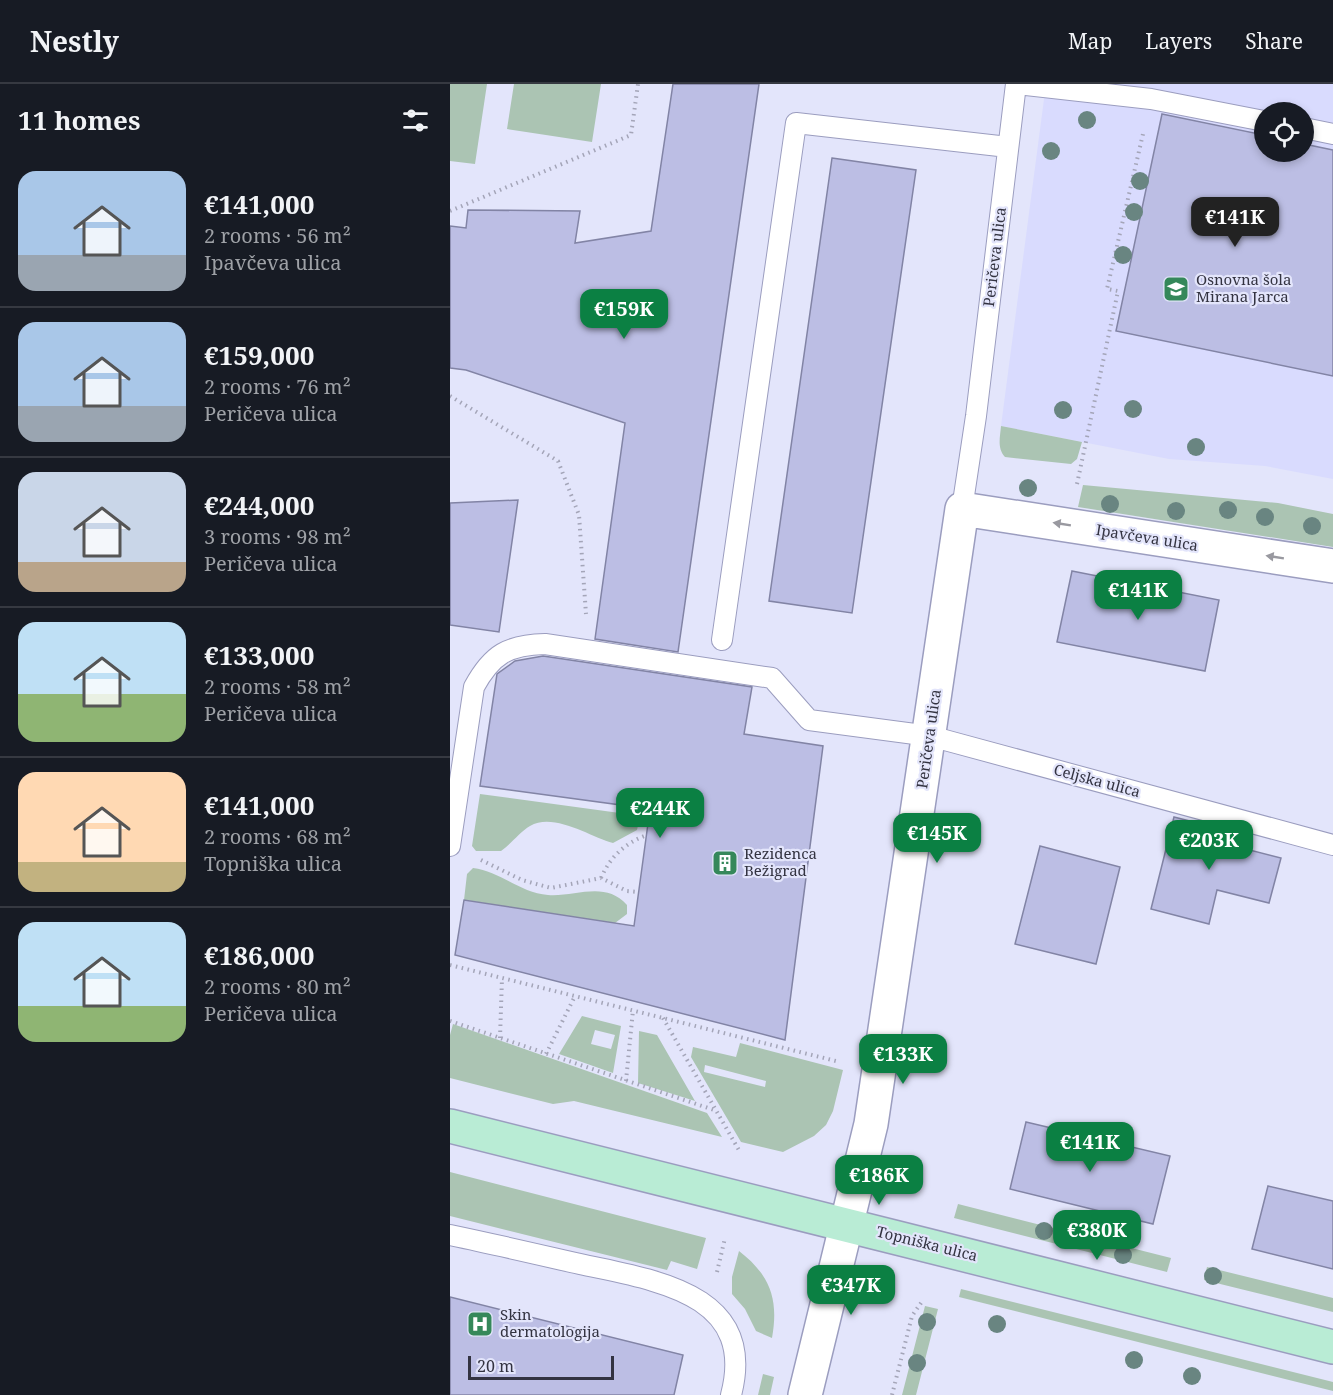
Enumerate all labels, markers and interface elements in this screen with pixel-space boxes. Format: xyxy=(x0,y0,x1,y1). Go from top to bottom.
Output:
text: Nestly xyxy=(30,22,119,60)
text: Map xyxy=(1068,27,1112,55)
text: Layers xyxy=(1145,27,1212,55)
text: Share xyxy=(1245,27,1303,55)
text: 11 homes xyxy=(18,102,140,138)
map controls xyxy=(1254,102,1314,162)
button: locate xyxy=(1254,102,1314,162)
icon: filters xyxy=(399,104,432,137)
text: €141,000 xyxy=(204,186,314,222)
icon: home xyxy=(66,195,138,267)
pin: €141K xyxy=(1193,197,1277,248)
text: €141K xyxy=(1205,203,1265,230)
street label: Peričeva ulica xyxy=(978,206,1010,308)
text: 2 rooms · 56 m² xyxy=(204,222,351,249)
text: Ipavčeva ulica xyxy=(204,249,341,276)
place label: Osnovna šola Mirana Jarca xyxy=(1196,269,1291,306)
school or university icon: Osnovna šola Mirana Jarca xyxy=(1161,274,1191,304)
pin: €159K xyxy=(582,289,666,340)
text: €159K xyxy=(594,295,654,322)
text: €159,000 xyxy=(204,337,314,373)
icon: home xyxy=(66,346,138,418)
text: 2 rooms · 76 m² xyxy=(204,373,351,400)
text: Peričeva ulica xyxy=(204,400,338,427)
text: €244,000 xyxy=(204,487,314,523)
icon: home xyxy=(66,496,138,568)
street label: Ipavčeva ulica xyxy=(1095,519,1200,555)
one-way arrow xyxy=(1052,520,1071,529)
text: 3 rooms · 98 m² xyxy=(204,523,351,550)
text: Peričeva ulica xyxy=(204,550,338,577)
one-way arrow xyxy=(1266,553,1285,562)
pin: €141K xyxy=(1096,570,1180,621)
text: €141K xyxy=(1108,576,1168,603)
text: €133,000 xyxy=(204,637,314,673)
icon: home xyxy=(66,646,138,718)
text: 2 rooms · 58 m² xyxy=(204,673,351,700)
street label: Peričeva ulica xyxy=(911,688,945,790)
text: Peričeva ulica xyxy=(204,700,338,727)
street label: Celjska ulica xyxy=(1052,759,1143,801)
text: €141,000 xyxy=(204,787,314,823)
pin: €244K xyxy=(618,788,702,839)
text: €244K xyxy=(630,794,690,821)
icon: home xyxy=(66,796,138,868)
pin: €145K xyxy=(895,813,979,864)
text: €145K xyxy=(907,819,967,846)
pin: €203K xyxy=(1167,820,1251,871)
text: 2 rooms · 68 m² xyxy=(204,823,351,850)
text: €203K xyxy=(1179,826,1239,853)
place label: Rezidenca Bežigrad xyxy=(744,843,817,880)
building icon: Rezidenca Bežigrad xyxy=(710,848,740,878)
text: Topniška ulica xyxy=(204,850,342,877)
text: €186,000 xyxy=(204,937,314,973)
icon: home xyxy=(66,946,138,1018)
text: 2 rooms · 80 m² xyxy=(204,973,351,1000)
text: Peričeva ulica xyxy=(204,1000,338,1027)
pin: €133K xyxy=(861,1034,945,1085)
text: €133K xyxy=(873,1040,933,1067)
pin: €141K xyxy=(1048,1122,1132,1173)
text: €141K xyxy=(1060,1128,1120,1155)
pin: €186K xyxy=(837,1155,921,1206)
text: €186K xyxy=(849,1161,909,1188)
pin: €380K xyxy=(1055,1210,1139,1261)
text: €380K xyxy=(1067,1216,1127,1243)
street label: Topniška ulica xyxy=(875,1221,980,1265)
pin: €347K xyxy=(809,1265,893,1316)
text: €347K xyxy=(821,1271,881,1298)
place label: Skin dermatologija xyxy=(500,1304,600,1341)
hospital icon: Skin dermatologija xyxy=(465,1309,495,1339)
scale bar xyxy=(468,1353,614,1380)
text: 20 m xyxy=(477,1355,514,1377)

